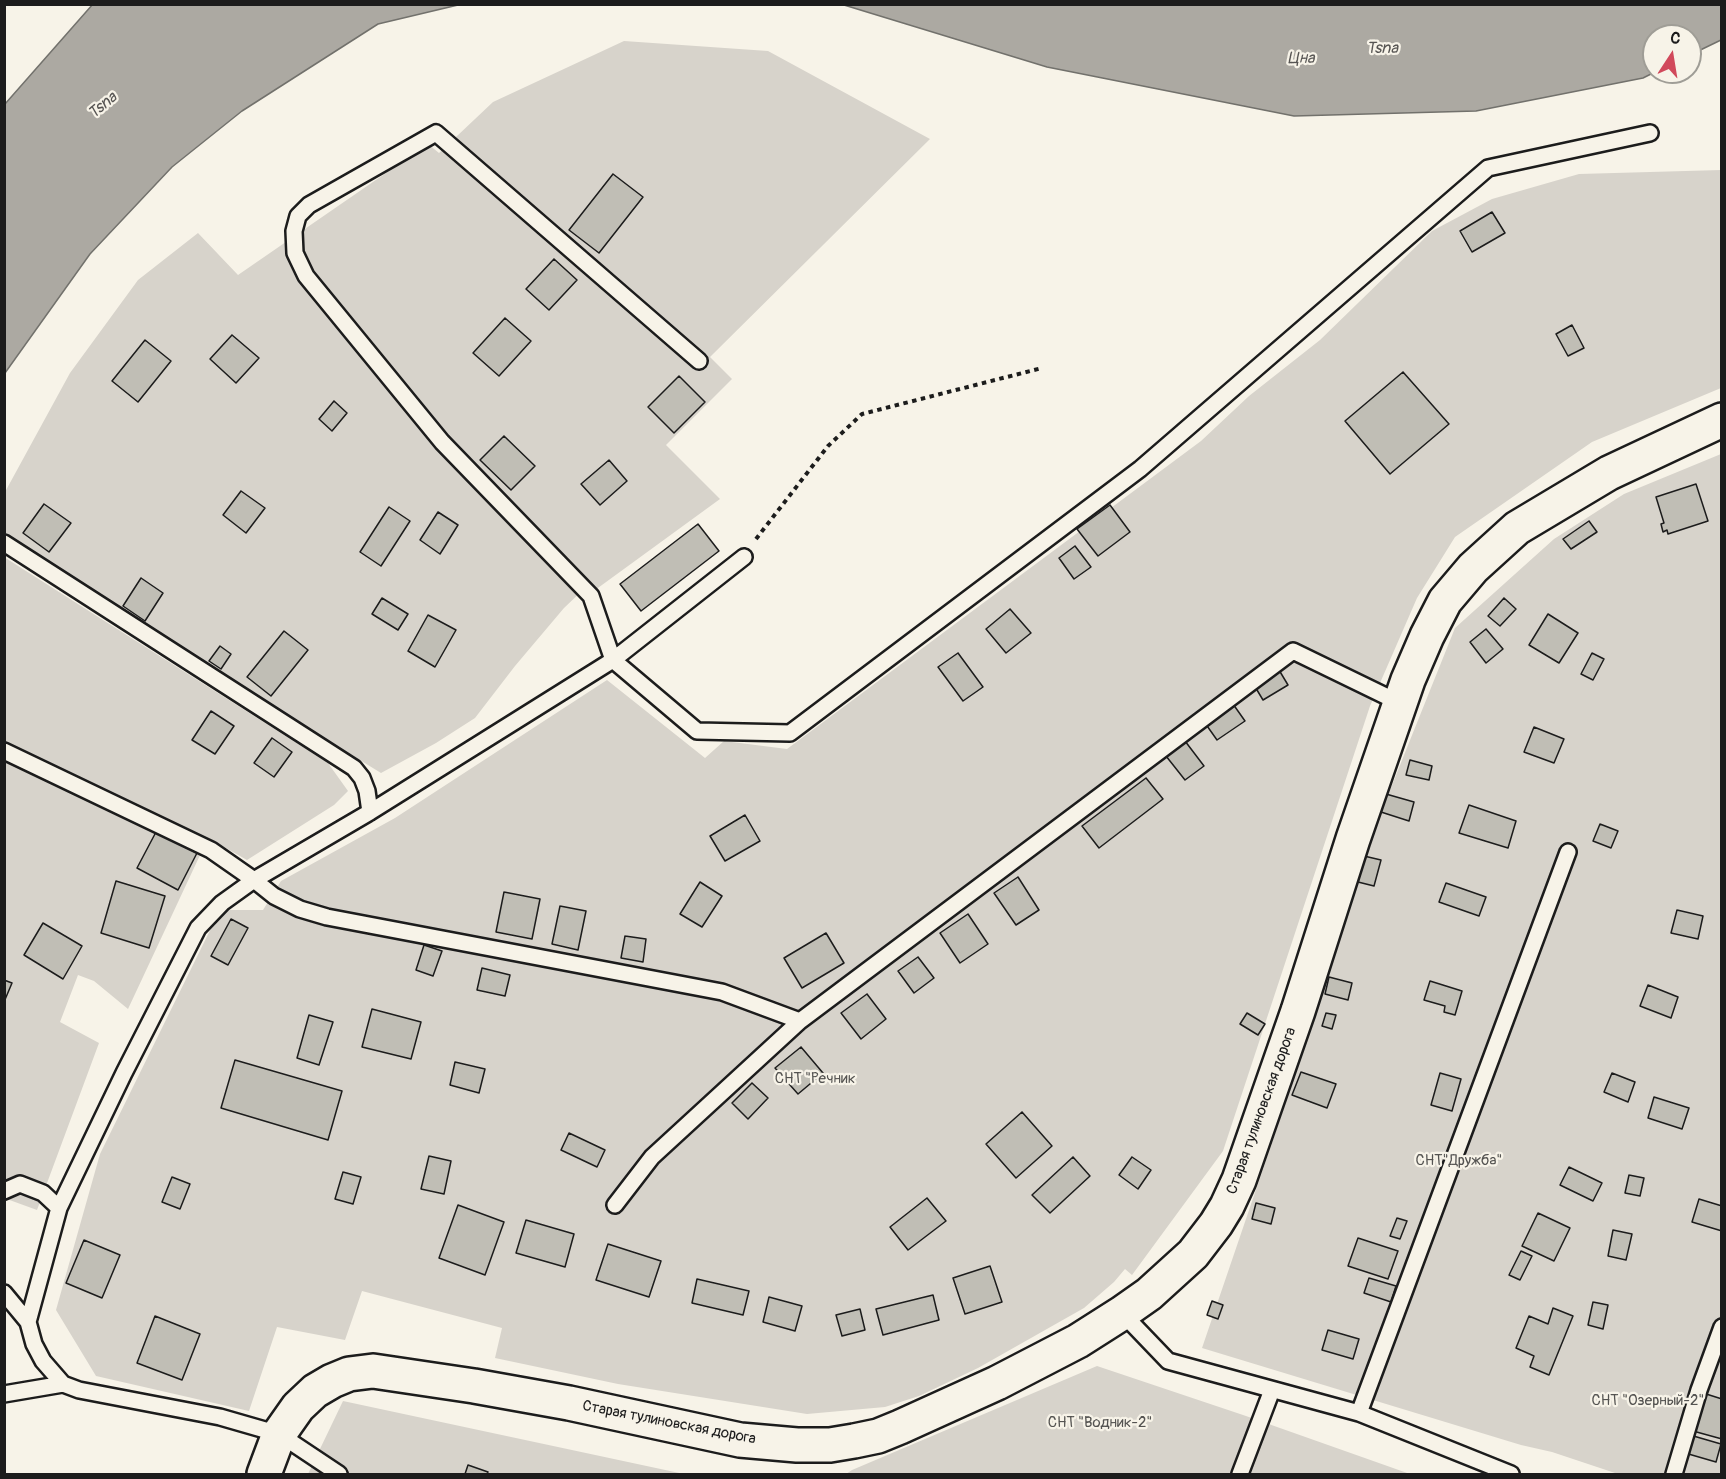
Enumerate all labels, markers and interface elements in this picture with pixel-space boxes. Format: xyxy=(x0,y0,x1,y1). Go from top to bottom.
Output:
north arrow xyxy=(1642,24,1702,84)
text: С xyxy=(1668,28,1682,49)
water label: Tsna xyxy=(1366,39,1398,59)
water label: Цна xyxy=(1288,49,1314,69)
water label: Tsna xyxy=(85,88,121,124)
street label: Старая тулиновская дорога xyxy=(1223,1025,1301,1197)
park label: СНТ "Речник xyxy=(775,1070,855,1088)
park label: СНТ"Дружба" xyxy=(1416,1152,1502,1170)
park label: СНТ "Озерный-2" xyxy=(1592,1392,1704,1410)
street label: Старая тулиновская дорога xyxy=(581,1397,757,1449)
park label: СНТ "Водник-2" xyxy=(1048,1414,1152,1432)

